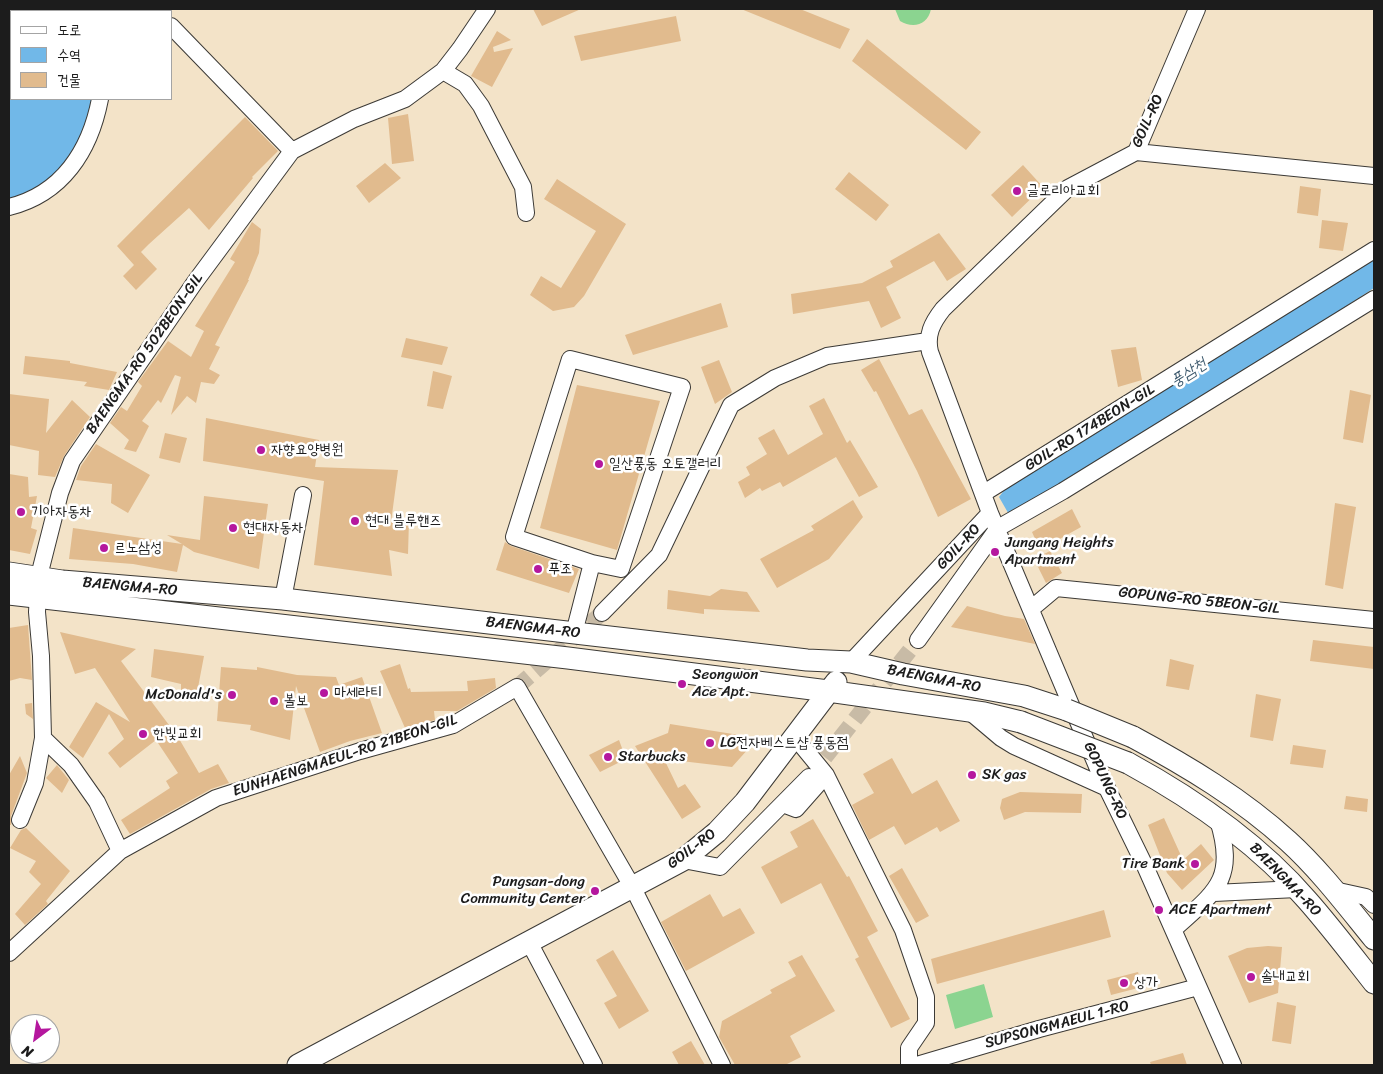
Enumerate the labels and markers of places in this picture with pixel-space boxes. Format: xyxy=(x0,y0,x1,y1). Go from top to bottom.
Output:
place label: 글로리아교회 xyxy=(1027,182,1099,200)
marker: 글로리아교회 xyxy=(1011,185,1023,197)
place label: 자향요양병원 xyxy=(271,441,343,459)
marker: 자향요양병원 xyxy=(255,444,267,456)
place label: 일산풍동 오토갤러리 xyxy=(609,455,722,473)
marker: 일산풍동 오토갤러리 xyxy=(593,458,605,470)
place label: 기아자동차 xyxy=(31,503,91,521)
marker: 기아자동차 xyxy=(15,506,27,518)
place label: 현대 블루핸즈 xyxy=(365,512,441,530)
marker: 현대 블루핸즈 xyxy=(349,515,361,527)
place label: 현대자동차 xyxy=(243,519,303,537)
marker: 현대자동차 xyxy=(227,522,239,534)
place label: Jungang Heights Apartment xyxy=(1005,534,1114,569)
place label: 르노삼성 xyxy=(114,539,162,557)
marker: 르노삼성 xyxy=(98,542,110,554)
marker: Jungang Heights Apartment xyxy=(989,546,1001,558)
place label: 푸조 xyxy=(548,560,572,578)
marker: 푸조 xyxy=(532,563,544,575)
place label: Seongwon Ace Apt. xyxy=(692,666,758,701)
marker: Seongwon Ace Apt. xyxy=(676,678,688,690)
place label: 마세라티 xyxy=(334,684,382,702)
place label: McDonald's xyxy=(145,686,222,704)
marker: 마세라티 xyxy=(318,687,330,699)
marker: McDonald's xyxy=(226,689,238,701)
place label: 볼보 xyxy=(284,692,308,710)
marker: 볼보 xyxy=(268,695,280,707)
place label: 한빛교회 xyxy=(153,725,201,743)
marker: 한빛교회 xyxy=(137,728,149,740)
place label: LG전자베스트샵 풍동점 xyxy=(720,734,849,752)
marker: LG전자베스트샵 풍동점 xyxy=(704,737,716,749)
place label: Starbucks xyxy=(618,748,685,766)
marker: Starbucks xyxy=(602,751,614,763)
place label: SK gas xyxy=(982,766,1026,784)
marker: SK gas xyxy=(966,769,978,781)
place label: Tire Bank xyxy=(1122,855,1185,873)
marker: Tire Bank xyxy=(1189,858,1201,870)
place label: Pungsan-dong Community Center xyxy=(461,873,585,908)
marker: Pungsan-dong Community Center xyxy=(589,885,601,897)
place label: ACE Apartment xyxy=(1169,901,1271,919)
marker: ACE Apartment xyxy=(1153,904,1165,916)
place label: 솔내교회 xyxy=(1261,968,1309,986)
marker: 솔내교회 xyxy=(1245,971,1257,983)
place label: 상가 xyxy=(1134,974,1158,992)
marker: 상가 xyxy=(1118,977,1130,989)

